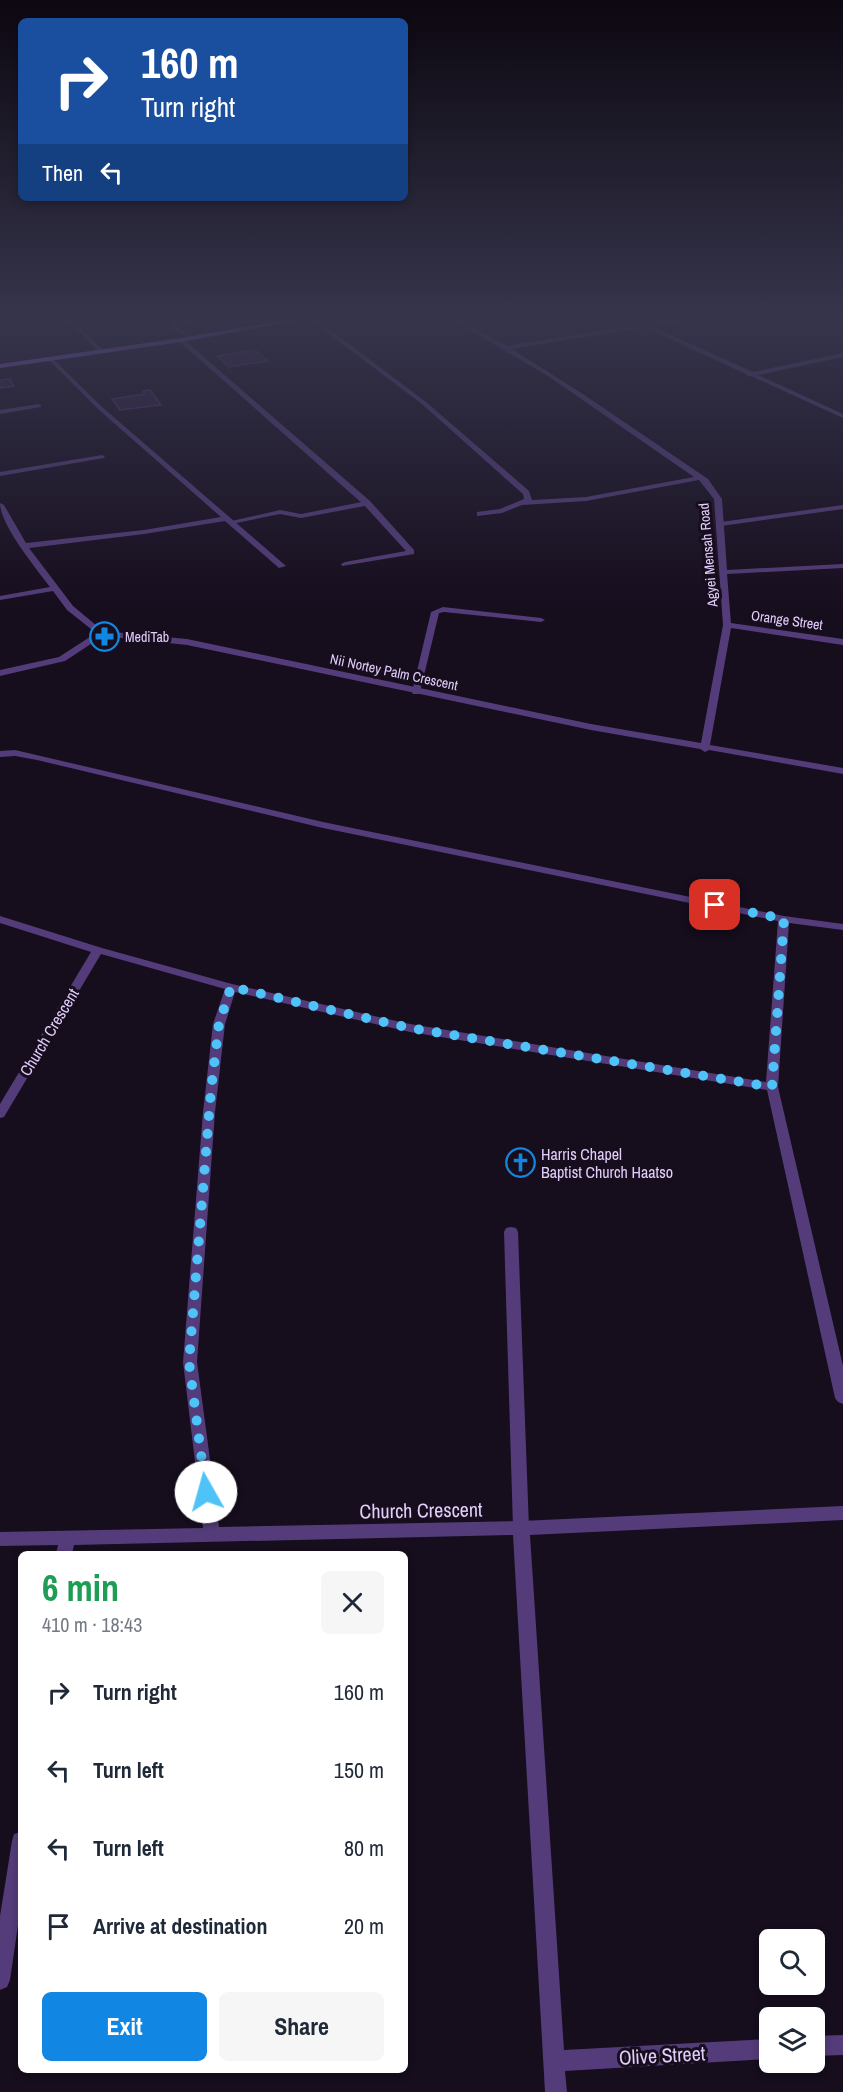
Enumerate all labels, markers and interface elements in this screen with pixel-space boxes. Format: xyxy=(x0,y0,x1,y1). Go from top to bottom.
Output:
text: 160 m xyxy=(141,35,239,91)
icon: right xyxy=(42,42,120,120)
text: Turn right xyxy=(141,89,235,125)
icon: left xyxy=(95,156,128,189)
text: Then xyxy=(42,158,83,188)
street label: Agyei Mensah Road xyxy=(695,502,722,609)
street label: Orange Street xyxy=(750,606,824,634)
pharmacy icon: MediTab xyxy=(88,621,120,653)
place label: MediTab xyxy=(125,628,169,646)
street label: Nii Nortey Palm Crescent xyxy=(328,650,460,694)
pin xyxy=(689,879,740,930)
icon: arrive xyxy=(698,888,731,921)
street label: Church Crescent xyxy=(14,984,84,1080)
place label: Harris Chapel Baptist Church Haatso xyxy=(541,1143,673,1183)
church icon: Harris Chapel Baptist Church Haatso xyxy=(504,1147,536,1179)
position arrow xyxy=(174,1460,238,1524)
street label: Church Crescent xyxy=(359,1495,483,1525)
text: 6 min xyxy=(42,1564,119,1612)
button: close xyxy=(321,1571,384,1634)
text: 410 m · 18:43 xyxy=(42,1611,142,1638)
icon: right xyxy=(42,1676,75,1709)
text: Turn right xyxy=(93,1677,177,1707)
text: 160 m xyxy=(334,1677,384,1707)
icon: left xyxy=(42,1754,75,1787)
text: Turn left xyxy=(93,1755,164,1785)
text: 150 m xyxy=(334,1755,384,1785)
icon: left xyxy=(42,1832,75,1865)
text: Turn left xyxy=(93,1833,164,1863)
text: 80 m xyxy=(344,1833,384,1863)
icon: arrive xyxy=(42,1910,75,1943)
text: Arrive at destination xyxy=(93,1911,267,1941)
text: 20 m xyxy=(344,1911,384,1941)
map controls xyxy=(759,1929,825,2073)
button: search xyxy=(759,1929,825,1995)
button: Exit xyxy=(42,1992,207,2061)
button: Share xyxy=(219,1992,384,2061)
button: layers xyxy=(759,2007,825,2073)
street label: Olive Street xyxy=(618,2039,706,2071)

